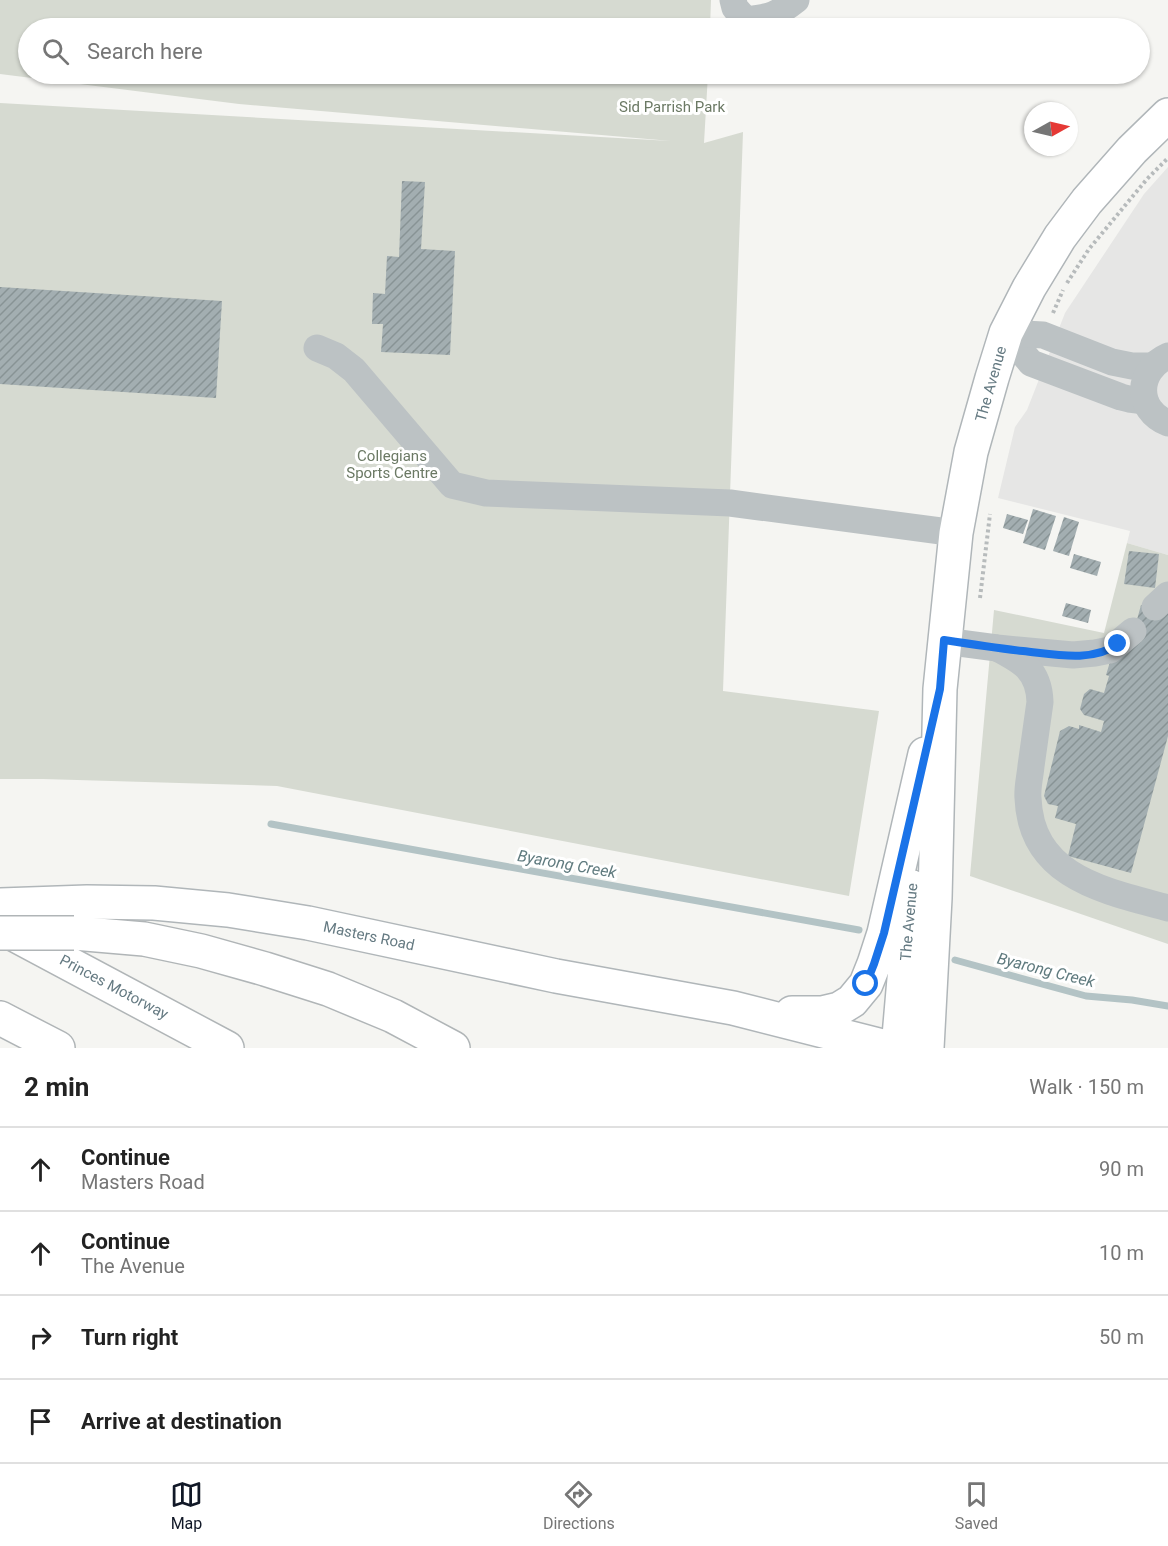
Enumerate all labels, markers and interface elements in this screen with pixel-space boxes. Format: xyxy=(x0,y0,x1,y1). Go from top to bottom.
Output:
search box xyxy=(18,18,1150,84)
icon: search xyxy=(39,35,72,68)
text: Search here xyxy=(87,39,203,64)
park label: Sid Parrish Park xyxy=(619,98,725,116)
north arrow xyxy=(1024,102,1078,156)
street label: The Avenue xyxy=(972,344,1010,424)
park label: Collegians Sports Centre xyxy=(346,447,438,482)
route end xyxy=(1104,630,1130,656)
water label: Byarong Creek xyxy=(516,846,619,882)
street label: The Avenue xyxy=(897,882,921,962)
street label: Masters Road xyxy=(322,918,416,954)
water label: Byarong Creek xyxy=(995,949,1098,992)
street label: Princes Motorway xyxy=(57,951,171,1023)
route start xyxy=(852,970,878,996)
text: 2 min xyxy=(24,1072,89,1102)
text: Walk · 150 m xyxy=(1029,1075,1144,1099)
text: Continue xyxy=(81,1145,170,1170)
icon: ahead xyxy=(24,1153,57,1186)
text: 90 m xyxy=(1099,1157,1144,1181)
text: Masters Road xyxy=(81,1170,205,1194)
text: Continue xyxy=(81,1229,170,1254)
icon: ahead xyxy=(24,1237,57,1270)
text: 10 m xyxy=(1099,1241,1144,1265)
text: The Avenue xyxy=(81,1254,185,1278)
icon: right xyxy=(24,1321,57,1354)
text: Turn right xyxy=(81,1325,178,1350)
text: 50 m xyxy=(1099,1325,1144,1349)
icon: arrive xyxy=(24,1405,57,1438)
text: Arrive at destination xyxy=(81,1409,282,1434)
tab: Map xyxy=(170,1478,203,1533)
tab: Directions xyxy=(543,1478,615,1533)
tab: Saved xyxy=(955,1478,998,1533)

